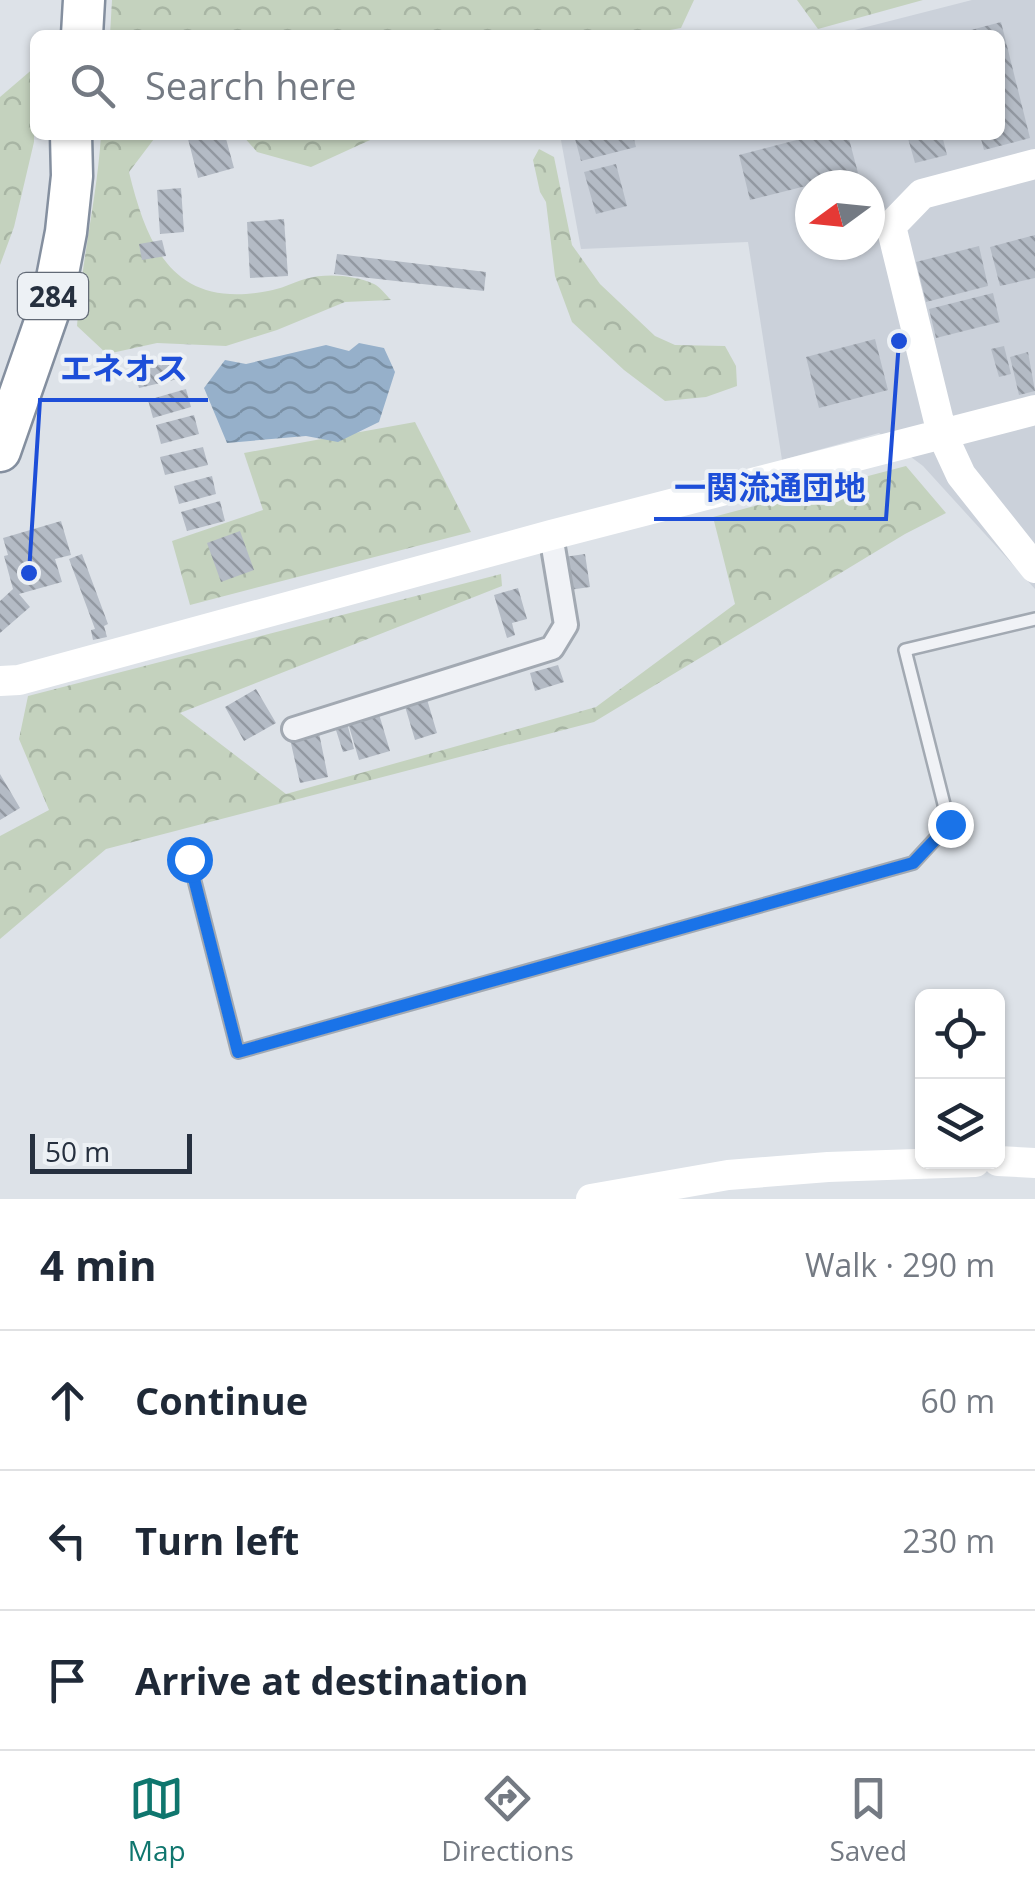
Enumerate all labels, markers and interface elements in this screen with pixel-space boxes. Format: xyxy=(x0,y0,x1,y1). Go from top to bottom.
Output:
search box xyxy=(30,30,1005,140)
icon: search xyxy=(65,58,120,113)
text: Search here xyxy=(145,59,357,111)
north arrow xyxy=(795,170,885,260)
road number: 284 xyxy=(18,273,88,319)
callout: エネオス xyxy=(40,338,208,400)
text: エネオス xyxy=(60,346,188,389)
callout: 一関流通団地 xyxy=(654,457,886,519)
text: 一関流通団地 xyxy=(674,465,866,508)
route end xyxy=(928,802,974,848)
route start xyxy=(167,837,213,883)
map controls xyxy=(915,989,1005,1169)
button: locate xyxy=(915,989,1005,1079)
button: layers xyxy=(915,1079,1005,1169)
scale bar xyxy=(30,1129,192,1174)
text: 50 m xyxy=(45,1132,110,1170)
text: 4 min xyxy=(40,1236,157,1293)
text: Walk · 290 m xyxy=(805,1243,995,1286)
icon: ahead xyxy=(40,1373,95,1428)
text: Continue xyxy=(135,1374,308,1426)
text: 60 m xyxy=(920,1379,995,1422)
icon: left xyxy=(40,1513,95,1568)
text: Turn left xyxy=(135,1514,299,1566)
text: 230 m xyxy=(902,1519,995,1562)
icon: arrive xyxy=(40,1653,95,1708)
text: Arrive at destination xyxy=(135,1654,529,1706)
tab: Map xyxy=(128,1771,186,1869)
tab: Directions xyxy=(441,1771,574,1869)
tab: Saved xyxy=(829,1771,907,1869)

